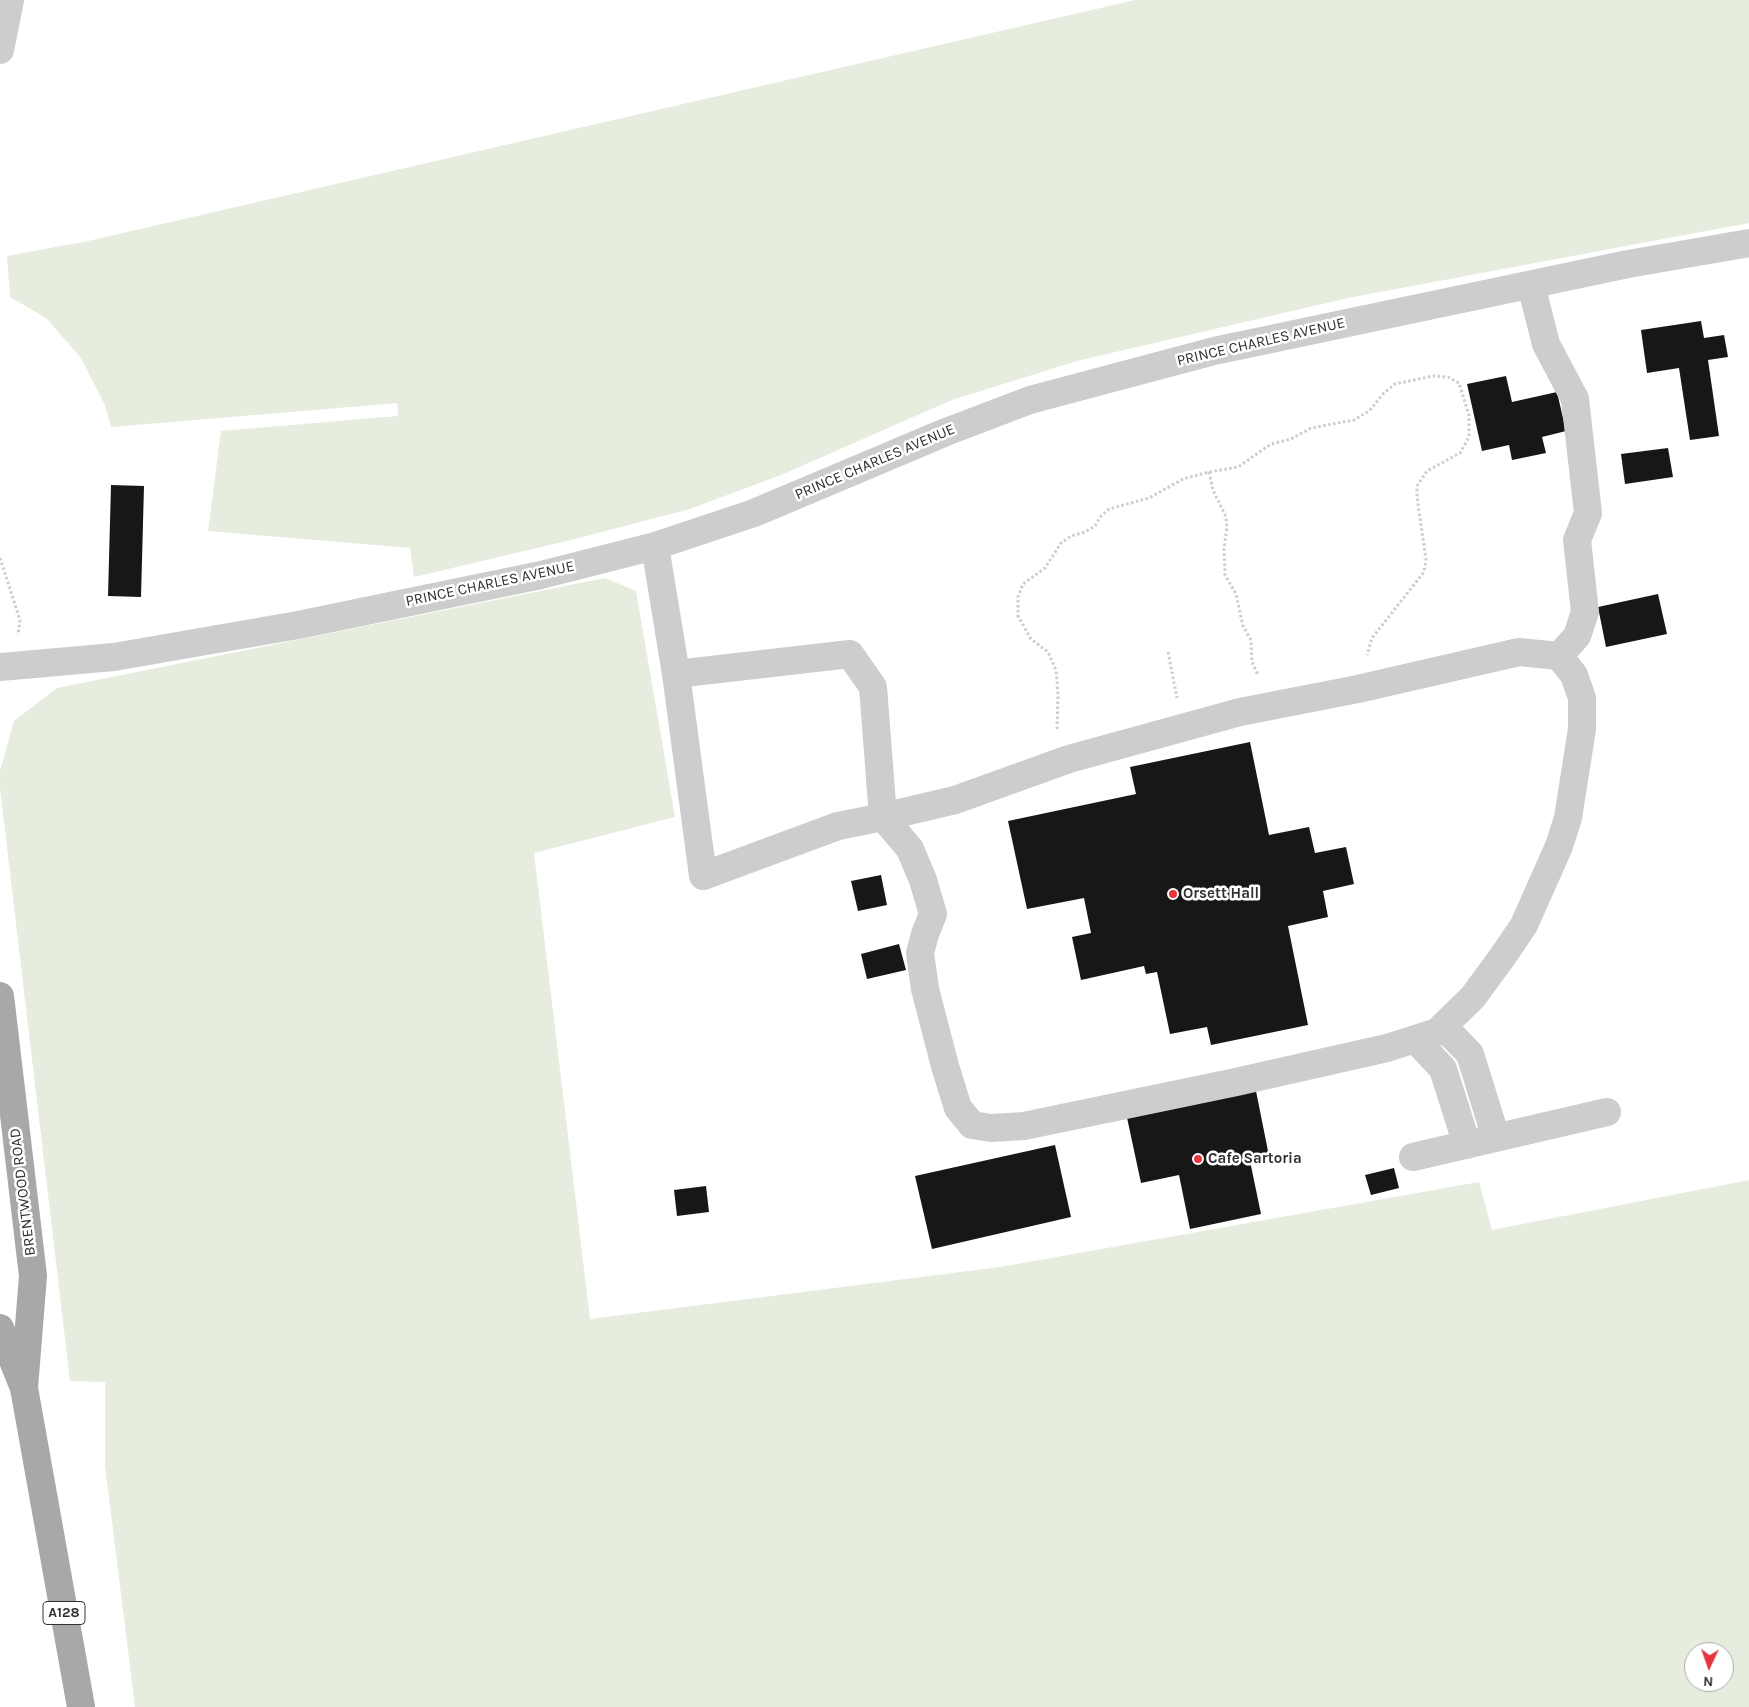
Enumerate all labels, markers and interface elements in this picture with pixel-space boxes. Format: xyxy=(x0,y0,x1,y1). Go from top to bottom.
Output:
street label: PRINCE CHARLES AVENUE xyxy=(1175,314,1347,370)
street label: PRINCE CHARLES AVENUE xyxy=(792,420,958,504)
street label: PRINCE CHARLES AVENUE xyxy=(404,557,576,611)
place label: Orsett Hall xyxy=(1183,885,1259,903)
marker: Orsett Hall xyxy=(1167,888,1179,900)
street label: BRENTWOOD ROAD xyxy=(6,1127,40,1257)
place label: Cafe Sartoria xyxy=(1208,1150,1302,1168)
marker: Cafe Sartoria xyxy=(1192,1153,1204,1165)
road number: A128 xyxy=(43,1602,85,1625)
north arrow xyxy=(1684,1642,1734,1692)
text: N xyxy=(1703,1673,1714,1690)

